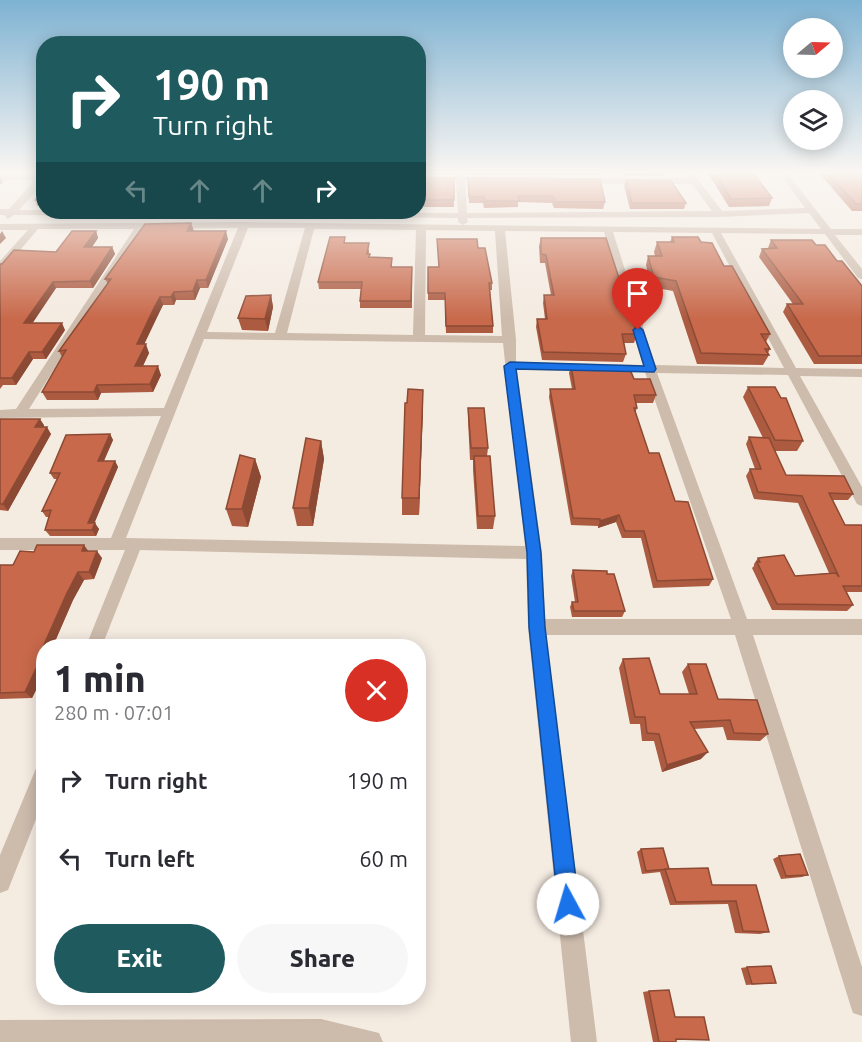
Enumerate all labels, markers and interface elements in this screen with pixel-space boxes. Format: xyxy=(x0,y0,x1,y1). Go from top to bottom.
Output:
north arrow xyxy=(783,18,843,78)
map controls xyxy=(783,18,843,150)
icon: right xyxy=(54,60,132,138)
text: 190 m xyxy=(153,61,270,108)
button: layers xyxy=(783,90,843,150)
text: Turn right xyxy=(153,110,273,140)
icon: left xyxy=(120,174,153,207)
icon: ahead xyxy=(183,174,216,207)
icon: ahead xyxy=(246,174,279,207)
icon: right xyxy=(309,174,342,207)
pin xyxy=(612,268,663,330)
icon: arrive xyxy=(621,277,654,310)
text: 1 min xyxy=(54,658,146,699)
button: close xyxy=(345,659,408,722)
text: 280 m · 07:01 xyxy=(54,701,174,724)
icon: right xyxy=(54,764,87,797)
text: Turn right xyxy=(105,768,207,793)
text: 190 m xyxy=(347,768,408,793)
icon: left xyxy=(54,842,87,875)
text: Turn left xyxy=(105,846,195,871)
text: 60 m xyxy=(359,846,408,871)
position arrow xyxy=(536,872,600,936)
button: Exit xyxy=(54,924,225,993)
button: Share xyxy=(237,924,408,993)

